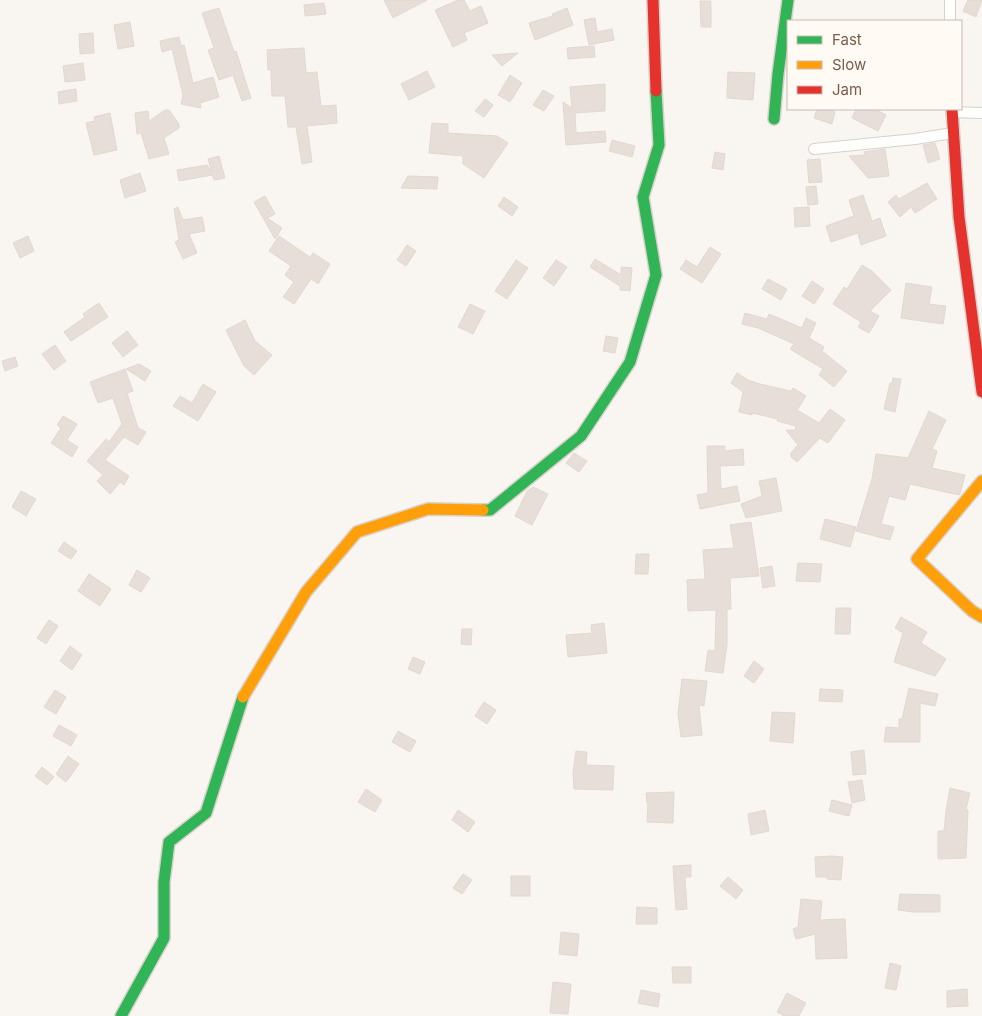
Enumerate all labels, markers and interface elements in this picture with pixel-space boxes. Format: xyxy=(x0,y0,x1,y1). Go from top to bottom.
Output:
legend xyxy=(787,20,962,110)
text: Fast xyxy=(832,30,862,49)
text: Slow xyxy=(832,55,866,74)
text: Jam xyxy=(832,80,862,99)

